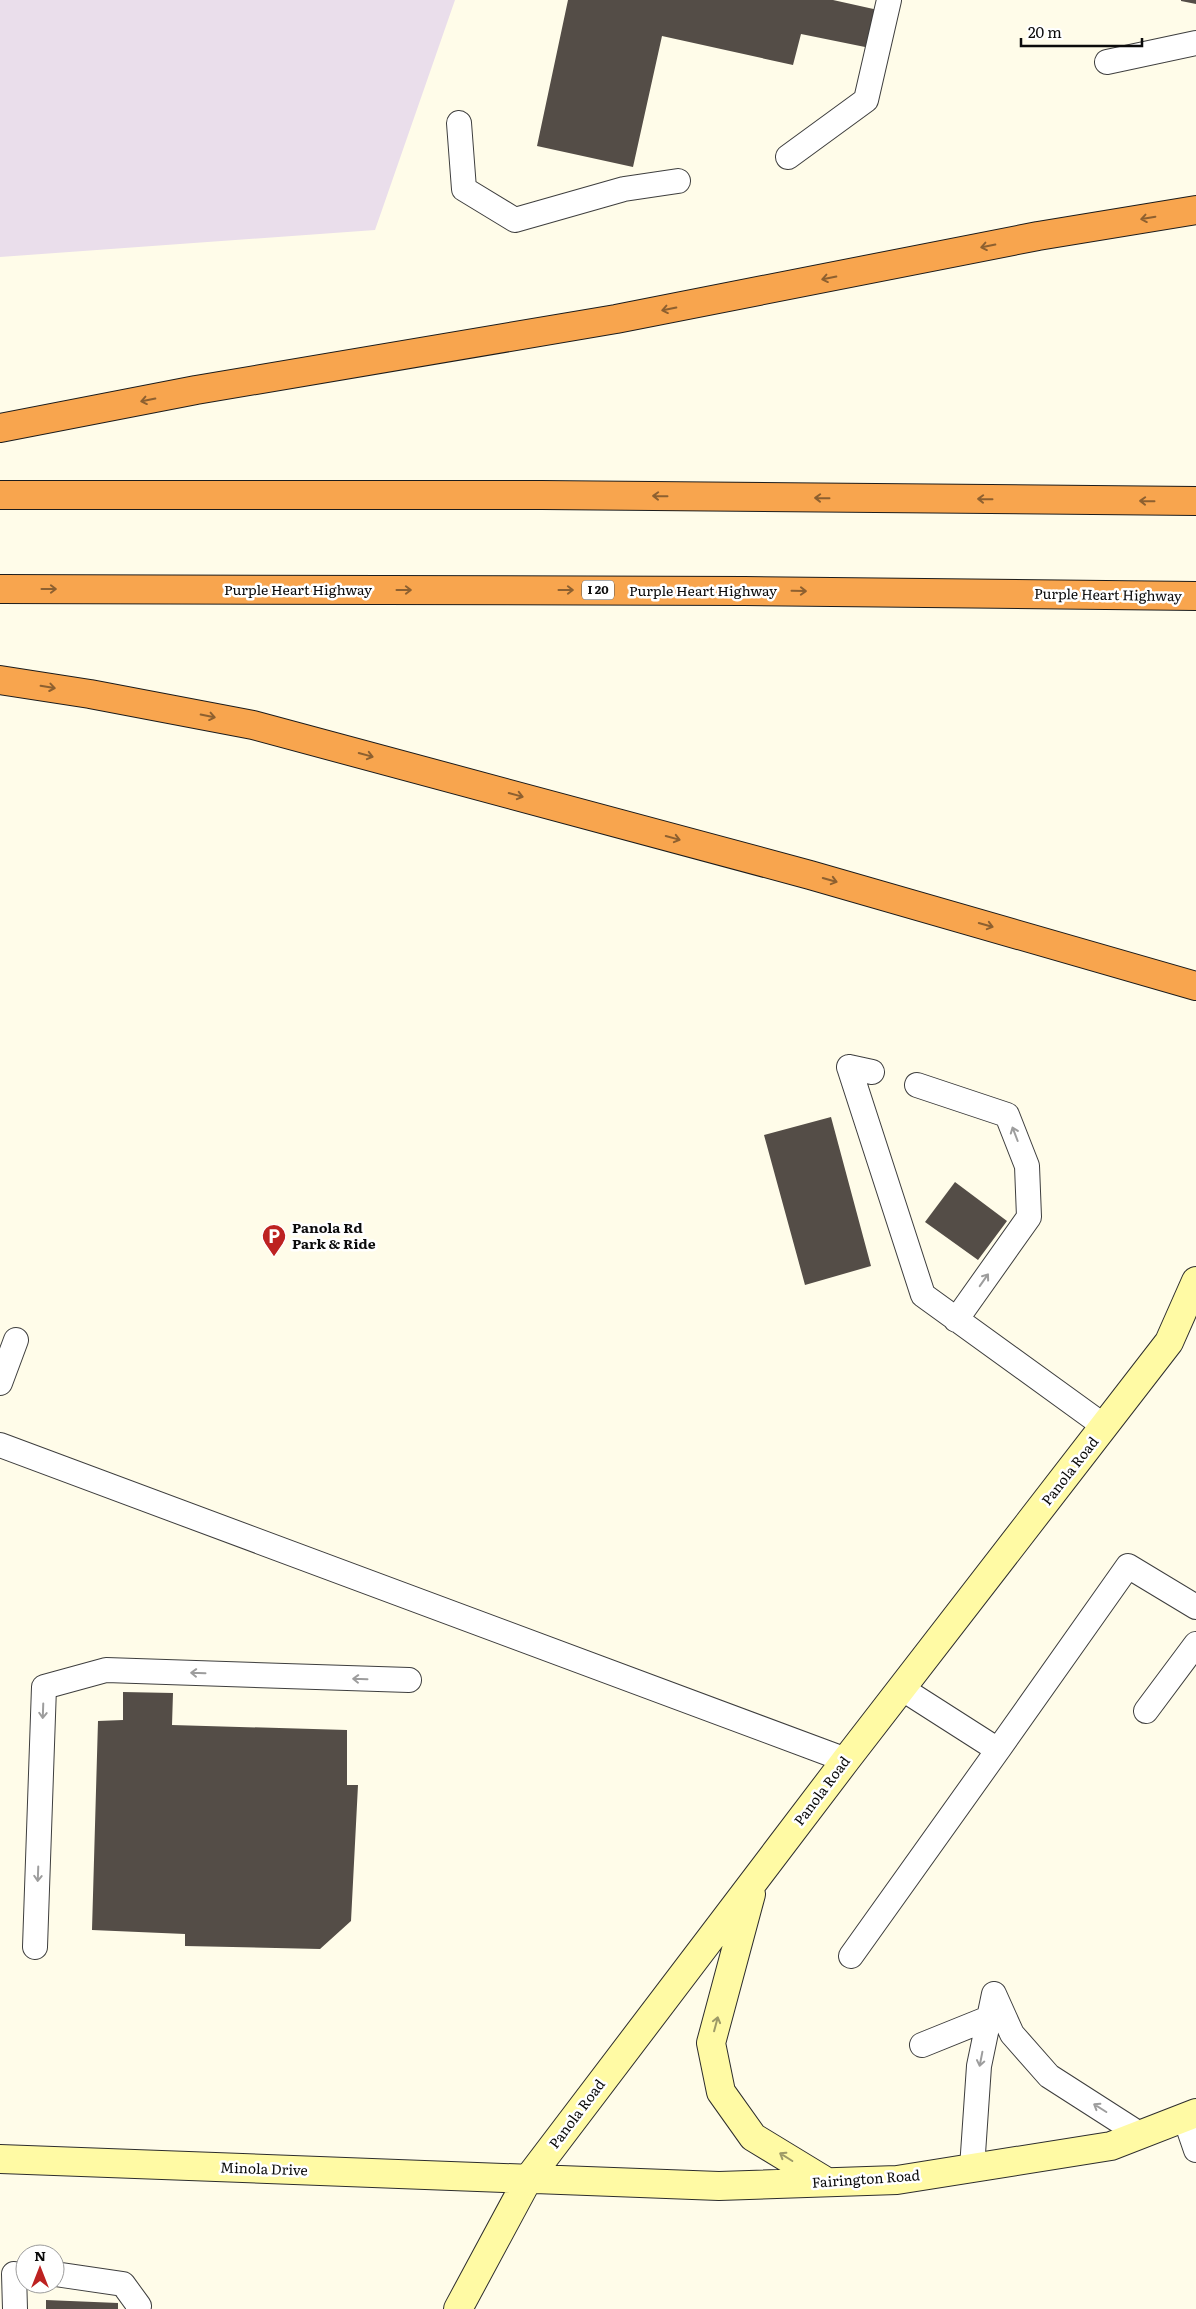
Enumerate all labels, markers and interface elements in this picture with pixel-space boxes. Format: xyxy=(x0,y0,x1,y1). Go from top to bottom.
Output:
scale bar xyxy=(1021,15,1142,47)
text: 20 m xyxy=(1028,20,1062,43)
one-way arrow xyxy=(1140,213,1156,223)
one-way arrow xyxy=(980,242,996,252)
one-way arrow xyxy=(821,273,837,283)
one-way arrow xyxy=(661,305,677,314)
one-way arrow xyxy=(140,395,156,405)
one-way arrow xyxy=(652,491,668,501)
one-way arrow xyxy=(815,493,831,503)
one-way arrow xyxy=(977,494,994,504)
one-way arrow xyxy=(1140,496,1156,506)
street label: Purple Heart Highway xyxy=(224,579,373,599)
road number: I 20 xyxy=(582,580,614,600)
street label: Purple Heart Highway xyxy=(629,580,778,600)
street label: Purple Heart Highway xyxy=(1034,583,1183,605)
one-way arrow xyxy=(40,584,56,594)
one-way arrow xyxy=(395,585,411,595)
one-way arrow xyxy=(558,585,574,595)
one-way arrow xyxy=(790,586,806,596)
one-way arrow xyxy=(40,683,56,693)
one-way arrow xyxy=(200,712,216,722)
one-way arrow xyxy=(357,751,373,760)
one-way arrow xyxy=(507,791,523,801)
one-way arrow xyxy=(664,833,680,843)
one-way arrow xyxy=(821,876,837,886)
one-way arrow xyxy=(977,921,993,931)
one-way arrow xyxy=(1010,1127,1019,1142)
place label: Panola Rd Park & Ride xyxy=(292,1217,376,1253)
parking icon: Panola Rd Park & Ride xyxy=(261,1223,287,1257)
one-way arrow xyxy=(979,1273,989,1287)
street label: Panola Road xyxy=(1036,1432,1103,1509)
one-way arrow xyxy=(190,1668,206,1678)
one-way arrow xyxy=(352,1674,368,1683)
one-way arrow xyxy=(39,1703,48,1719)
street label: Panola Road xyxy=(789,1751,854,1829)
one-way arrow xyxy=(33,1865,42,1881)
one-way arrow xyxy=(711,2017,721,2033)
one-way arrow xyxy=(975,2051,985,2067)
street label: Panola Road xyxy=(544,2074,609,2152)
one-way arrow xyxy=(1093,2103,1107,2113)
one-way arrow xyxy=(779,2151,793,2161)
street label: Minola Drive xyxy=(220,2156,308,2180)
street label: Fairington Road xyxy=(811,2164,921,2192)
north arrow xyxy=(15,2244,65,2294)
text: N xyxy=(34,2245,46,2265)

